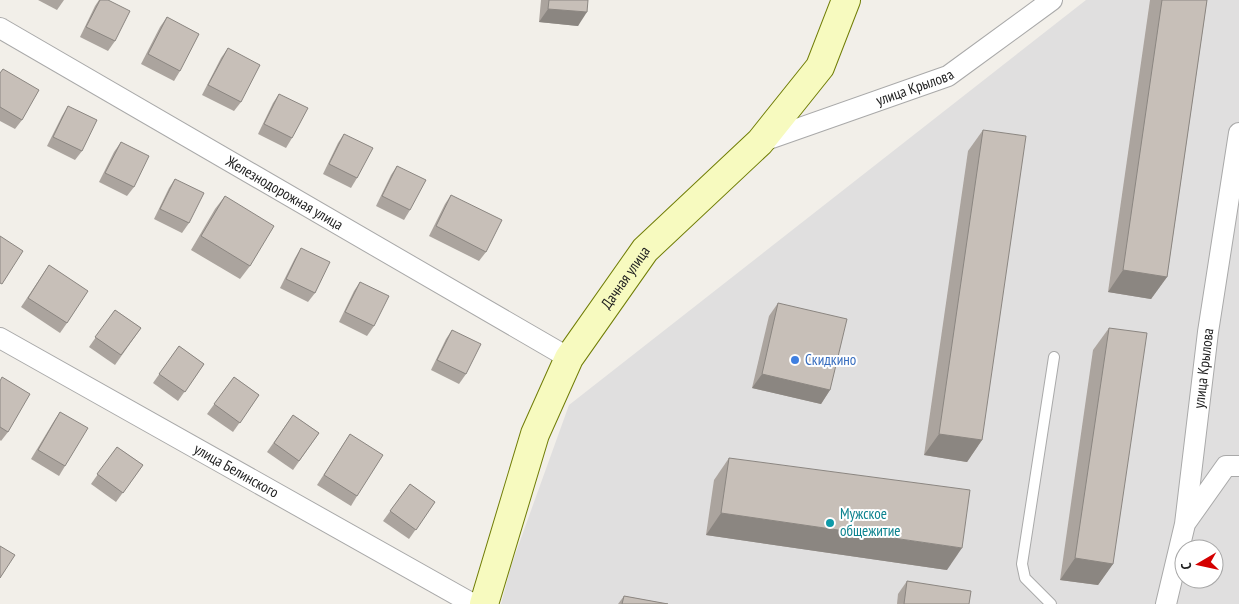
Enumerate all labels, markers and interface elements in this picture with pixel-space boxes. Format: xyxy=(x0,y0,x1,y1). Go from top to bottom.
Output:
street label: улица Крылова xyxy=(873,65,957,110)
street label: Железнодорожная улица xyxy=(222,151,347,234)
street label: Дачная улица xyxy=(597,242,654,312)
street label: улица Крылова xyxy=(1189,327,1217,409)
place label: Скидкино xyxy=(805,350,856,369)
marker: Скидкино xyxy=(789,354,801,366)
street label: улица Белинского xyxy=(191,439,282,502)
place label: Мужское общежитие xyxy=(840,504,900,540)
marker: Мужское общежитие xyxy=(824,517,836,529)
north arrow xyxy=(1174,539,1224,589)
text: С xyxy=(1177,561,1196,571)

